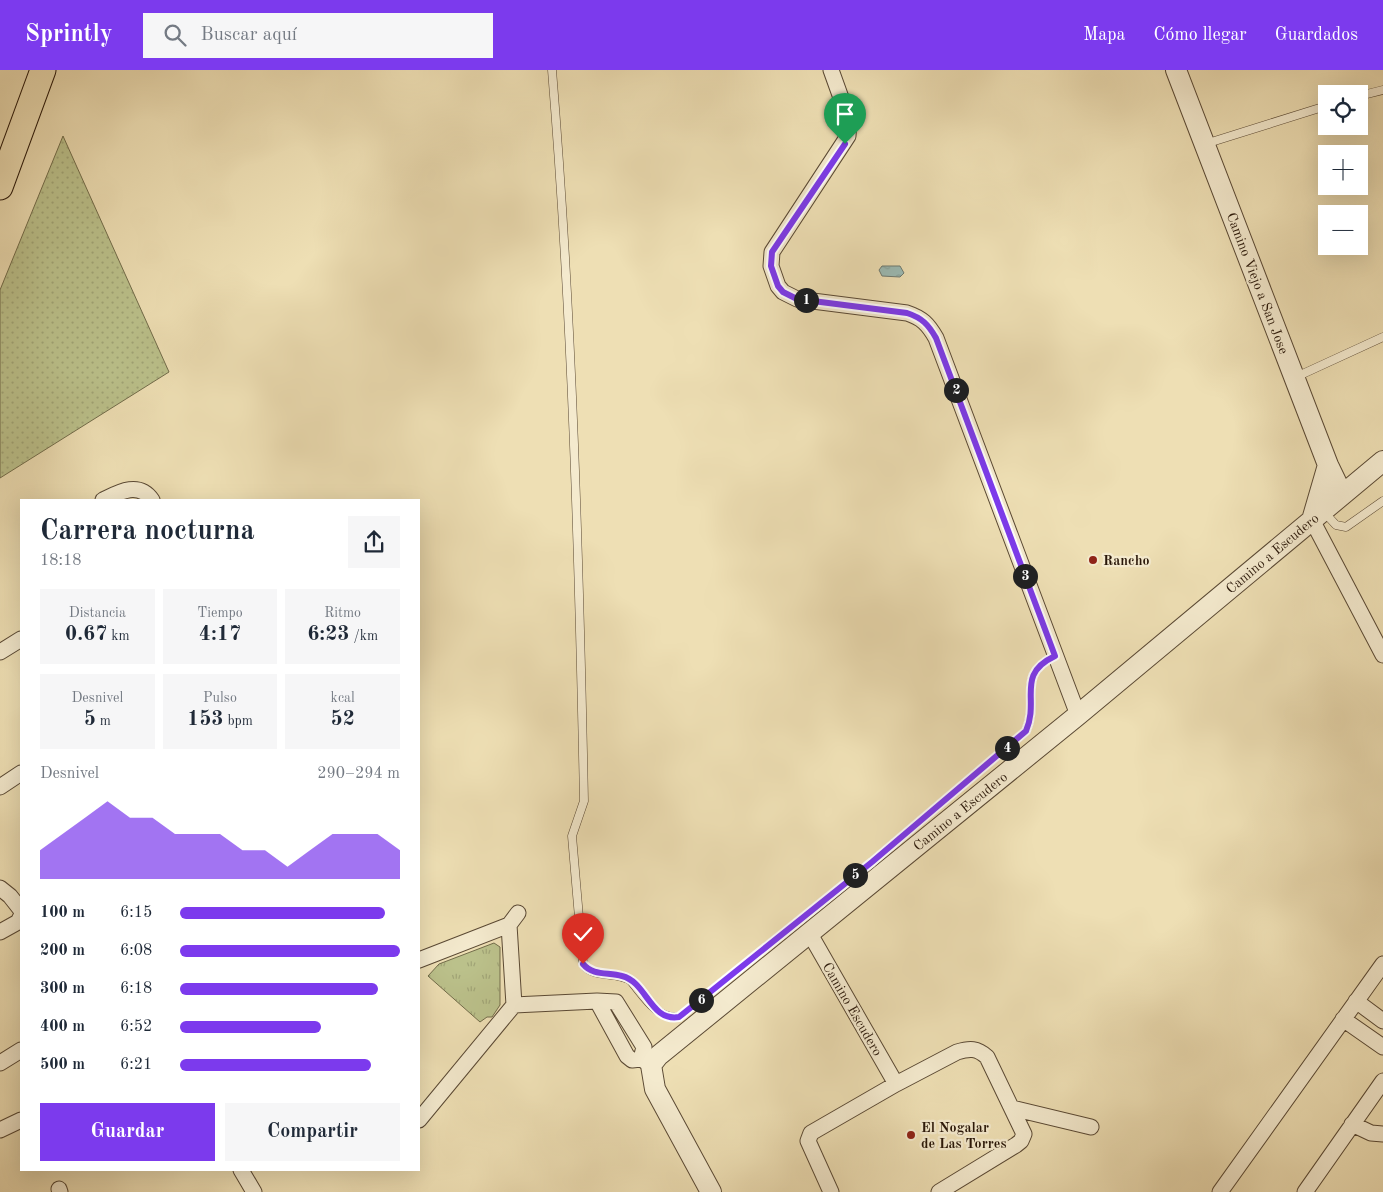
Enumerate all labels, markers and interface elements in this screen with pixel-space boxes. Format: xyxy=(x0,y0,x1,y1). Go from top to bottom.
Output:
search box xyxy=(143,13,493,58)
icon: search xyxy=(161,21,189,49)
text: Sprintly xyxy=(25,23,113,47)
text: Buscar aquí xyxy=(201,26,297,45)
text: Mapa xyxy=(1083,26,1125,44)
text: Cómo llegar xyxy=(1153,26,1247,44)
text: Guardados xyxy=(1275,26,1358,44)
map controls xyxy=(1318,85,1368,255)
button: locate xyxy=(1318,85,1368,135)
pin xyxy=(824,93,866,144)
icon: arrive xyxy=(831,100,859,128)
button: + xyxy=(1318,145,1368,195)
button: − xyxy=(1318,205,1368,255)
street label: Camino Viejo a San Jose xyxy=(1224,211,1291,356)
pin: 1 xyxy=(794,288,818,312)
text: 1 xyxy=(802,293,811,307)
pin: 2 xyxy=(944,378,968,402)
text: 2 xyxy=(952,383,961,397)
street label: Camino a Escudero xyxy=(1224,511,1322,596)
button: share xyxy=(348,516,400,568)
text: Carrera nocturna xyxy=(40,518,255,546)
text: 18:18 xyxy=(40,553,82,569)
marker: Rancho xyxy=(1087,554,1099,566)
place label: Rancho xyxy=(1103,554,1150,568)
pin: 3 xyxy=(1012,564,1038,588)
text: 3 xyxy=(1021,569,1030,583)
text: Distancia xyxy=(69,606,126,620)
text: Tiempo xyxy=(197,606,243,620)
text: Ritmo xyxy=(324,606,361,620)
text: 0.67 xyxy=(65,624,107,645)
text: 4:17 xyxy=(199,624,241,645)
text: 6:23 xyxy=(307,624,350,645)
text: km xyxy=(107,629,130,643)
text: /km xyxy=(350,629,378,643)
text: Desnivel xyxy=(71,691,123,705)
text: Pulso xyxy=(203,691,237,705)
text: kcal xyxy=(331,691,355,705)
text: 5 xyxy=(84,709,96,730)
text: 153 xyxy=(187,709,224,730)
text: 52 xyxy=(330,709,355,730)
text: m xyxy=(96,714,111,728)
text: bpm xyxy=(224,714,253,728)
pin: 4 xyxy=(994,736,1020,760)
text: 4 xyxy=(1003,741,1012,755)
text: Desnivel xyxy=(40,766,99,782)
text: 290–294 m xyxy=(317,766,400,782)
street label: Camino a Escudero xyxy=(911,770,1010,854)
pin: 5 xyxy=(842,862,868,888)
text: 5 xyxy=(851,868,860,882)
text: 100 m xyxy=(40,905,85,921)
text: 6:15 xyxy=(120,905,152,921)
pin xyxy=(562,913,604,964)
icon: check xyxy=(569,920,597,948)
text: 200 m xyxy=(40,943,85,959)
text: 6:08 xyxy=(120,943,152,959)
street label: Camino Escudero xyxy=(820,960,885,1059)
text: 300 m xyxy=(40,981,85,997)
text: 6:18 xyxy=(120,981,152,997)
pin: 6 xyxy=(688,988,714,1012)
text: 6 xyxy=(697,993,706,1007)
text: 400 m xyxy=(40,1019,85,1035)
text: 6:52 xyxy=(120,1019,152,1035)
text: 500 m xyxy=(40,1057,85,1073)
text: 6:21 xyxy=(120,1057,152,1073)
button: Guardar xyxy=(40,1103,215,1161)
button: Compartir xyxy=(225,1103,400,1161)
place label: El Nogalar de Las Torres xyxy=(921,1121,1006,1151)
marker: El Nogalar de Las Torres xyxy=(905,1129,917,1141)

